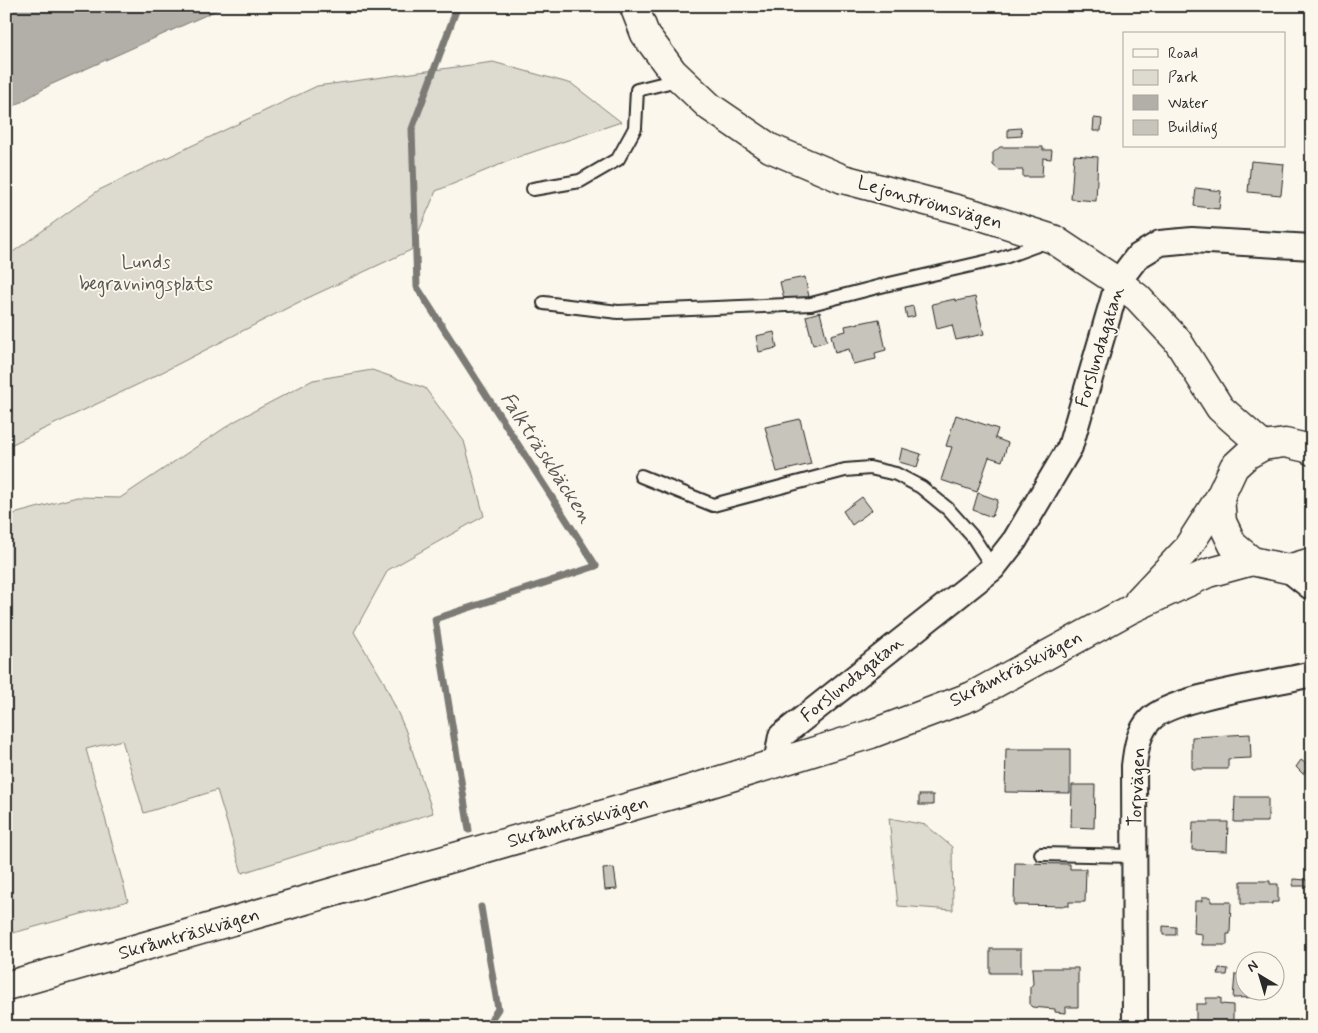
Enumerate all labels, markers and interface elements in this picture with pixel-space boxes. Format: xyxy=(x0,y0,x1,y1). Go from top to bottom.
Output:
legend xyxy=(1123,32,1286,148)
text: Road xyxy=(1168,44,1198,64)
text: Park xyxy=(1168,68,1198,88)
text: Water xyxy=(1168,94,1208,114)
text: Building xyxy=(1168,118,1218,139)
street label: Lejonströmsvägen xyxy=(854,170,1006,237)
park label: Lunds begravningsplats xyxy=(79,250,213,299)
street label: Forslundagatan xyxy=(1070,283,1131,411)
water label: Falkträskbäcken xyxy=(493,387,599,529)
street label: Skråmträskvägen xyxy=(945,625,1087,714)
street label: Forslundagatan xyxy=(795,630,909,729)
street label: Torpvägen xyxy=(1122,747,1153,827)
street label: Skråmträskvägen xyxy=(504,790,652,855)
street label: Skråmträskvägen xyxy=(115,902,263,967)
north arrow xyxy=(1236,950,1286,1000)
text: N xyxy=(1243,957,1262,977)

